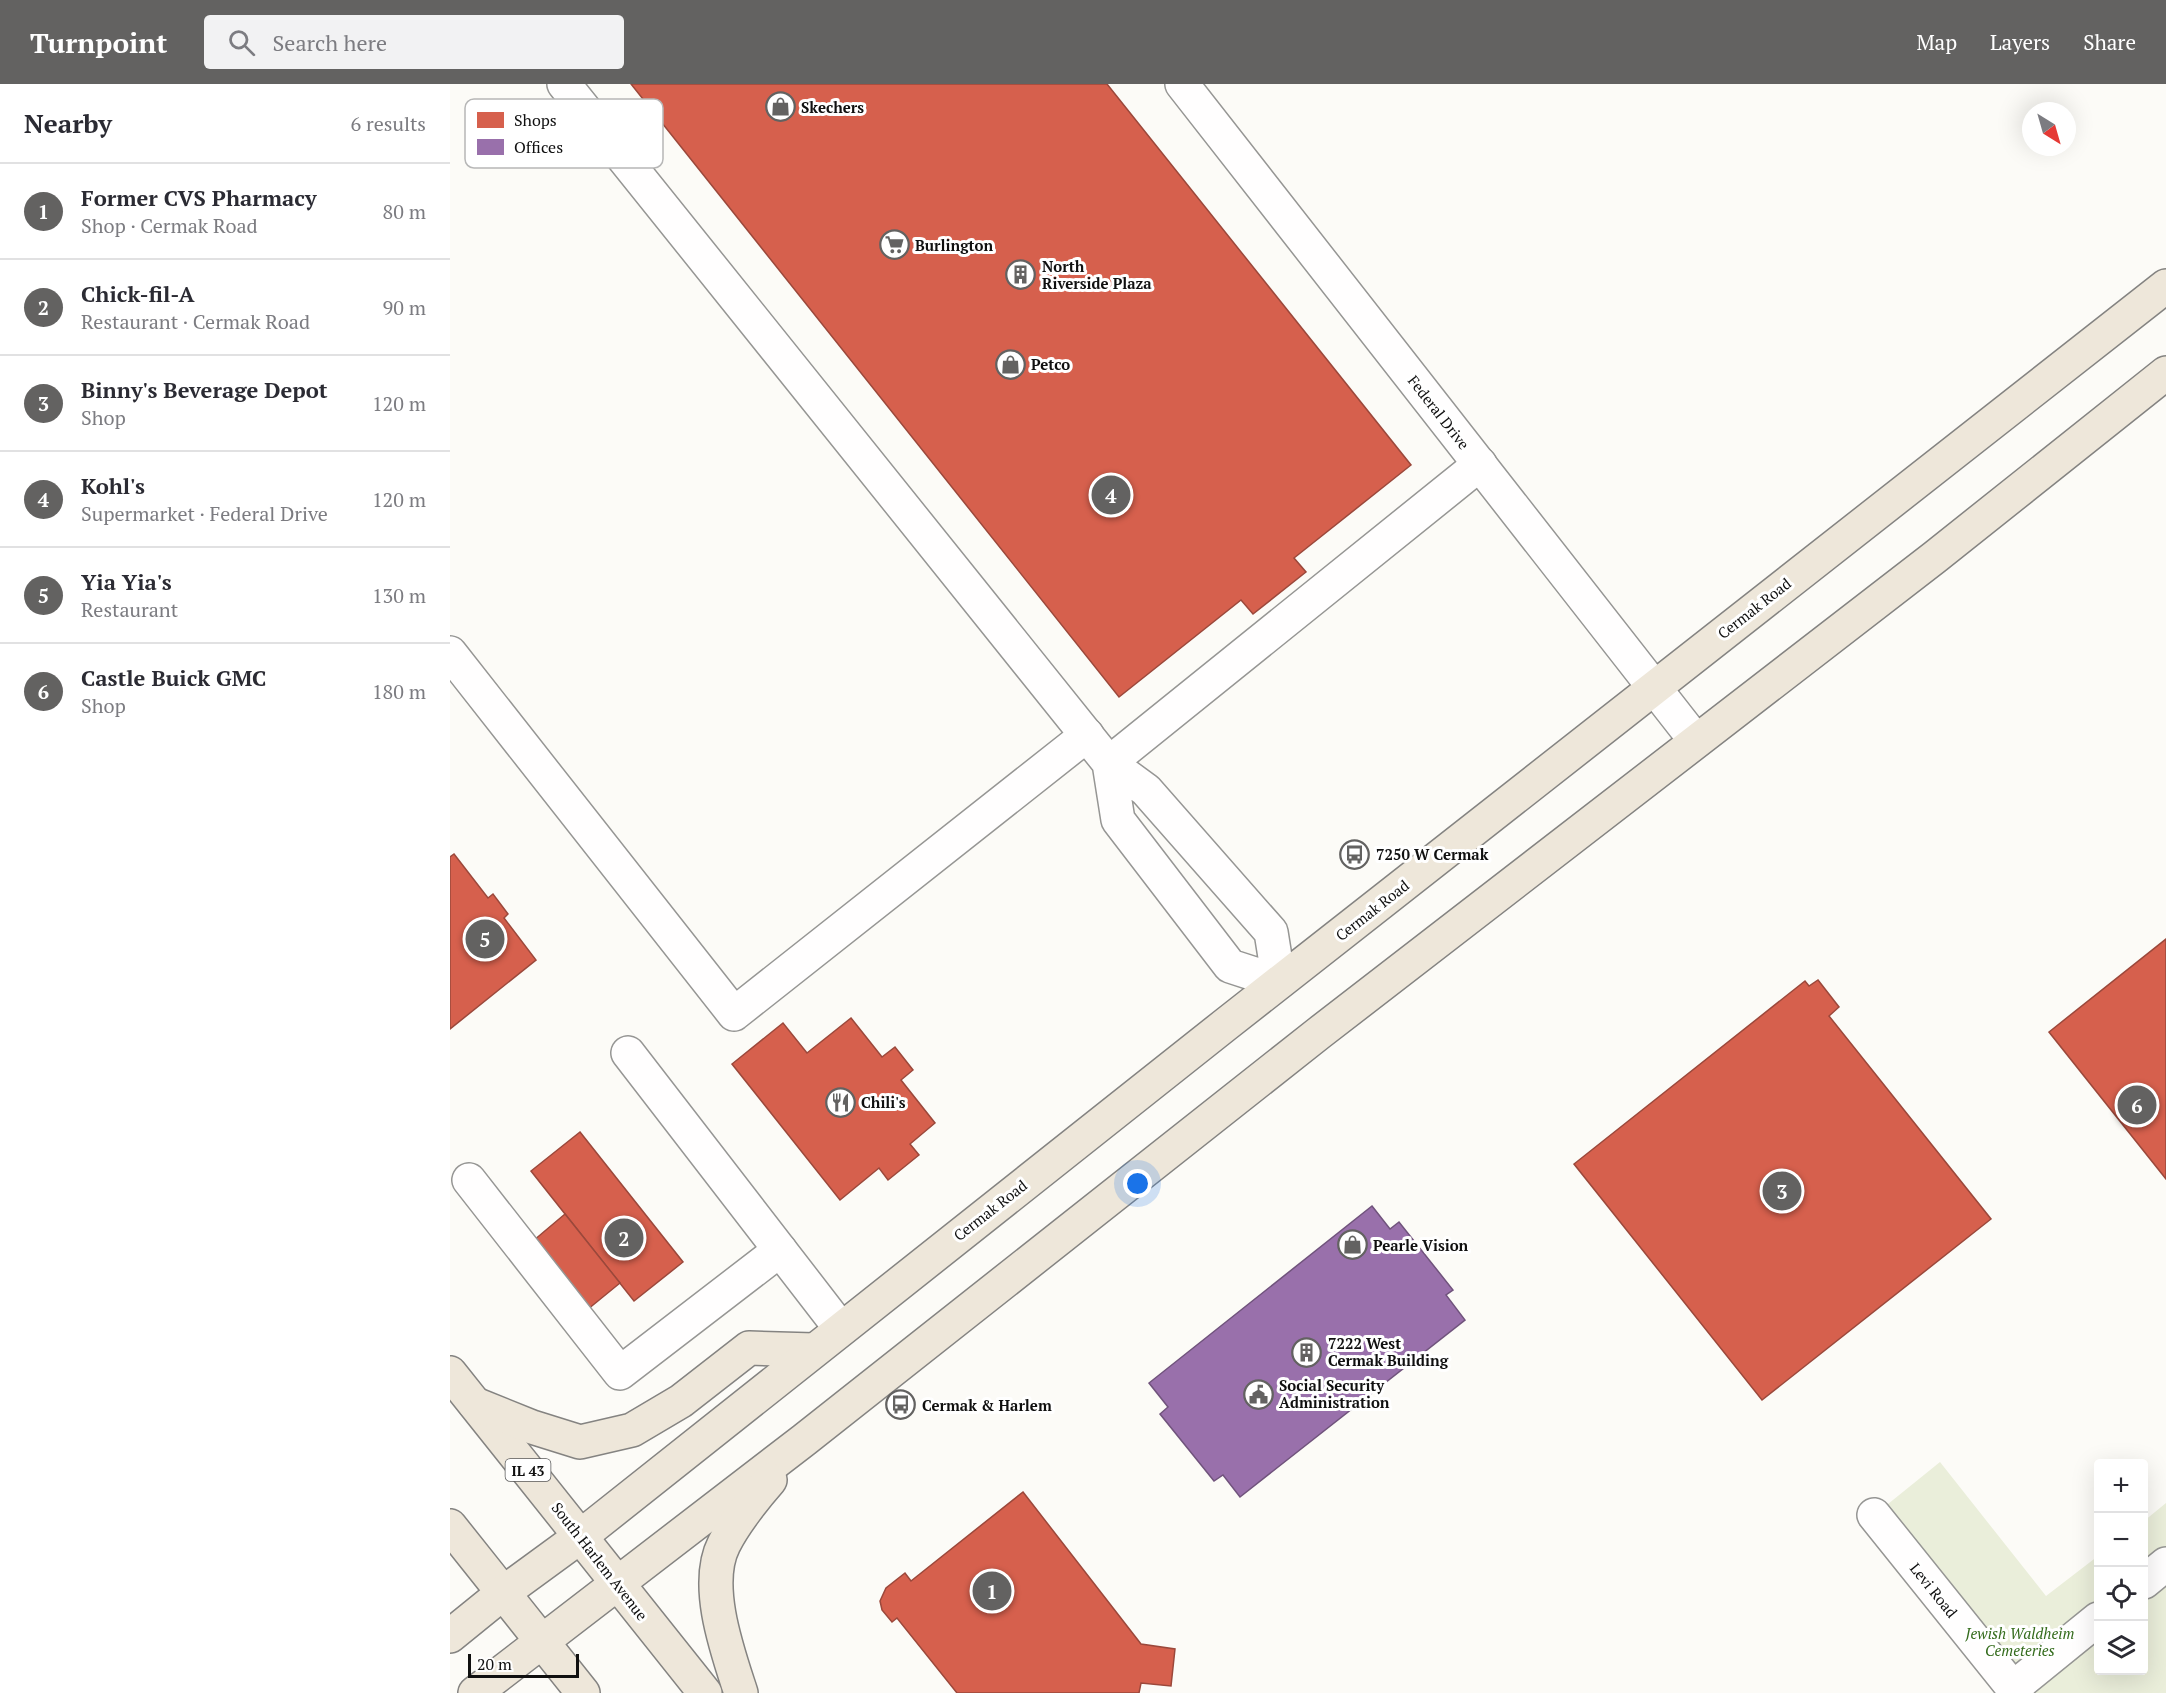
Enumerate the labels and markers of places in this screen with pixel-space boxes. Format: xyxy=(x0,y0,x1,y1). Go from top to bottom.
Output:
shop icon: Skechers xyxy=(764,91,796,123)
place label: Skechers xyxy=(801,97,864,117)
supermarket icon: Burlington xyxy=(878,229,910,261)
place label: Burlington xyxy=(915,235,994,255)
place label: North Riverside Plaza xyxy=(1042,256,1152,293)
building icon: North Riverside Plaza xyxy=(1005,259,1037,291)
shop icon: Petco xyxy=(994,348,1026,380)
place label: Petco xyxy=(1031,354,1070,374)
pin: 4 xyxy=(1092,472,1130,518)
bus stop icon: 7250 W Cermak xyxy=(1339,838,1371,870)
place label: 7250 W Cermak xyxy=(1376,844,1489,864)
pin: 5 xyxy=(465,916,504,962)
pin: 6 xyxy=(2118,1082,2156,1128)
restaurant icon: Chili's xyxy=(824,1086,856,1118)
place label: Chili's xyxy=(861,1092,906,1112)
pin: 3 xyxy=(1762,1168,1802,1214)
pin: 2 xyxy=(604,1216,644,1260)
shop icon: Pearle Vision xyxy=(1336,1229,1368,1261)
place label: Pearle Vision xyxy=(1373,1235,1469,1255)
place label: 7222 West Cermak Building xyxy=(1328,1333,1449,1370)
building icon: 7222 West Cermak Building xyxy=(1291,1336,1323,1368)
place label: Social Security Administration xyxy=(1279,1375,1390,1412)
public building icon: Social Security Administration xyxy=(1242,1378,1274,1410)
bus stop icon: Cermak & Harlem xyxy=(885,1389,917,1421)
place label: Cermak & Harlem xyxy=(922,1395,1052,1415)
pin: 1 xyxy=(972,1568,1012,1614)

